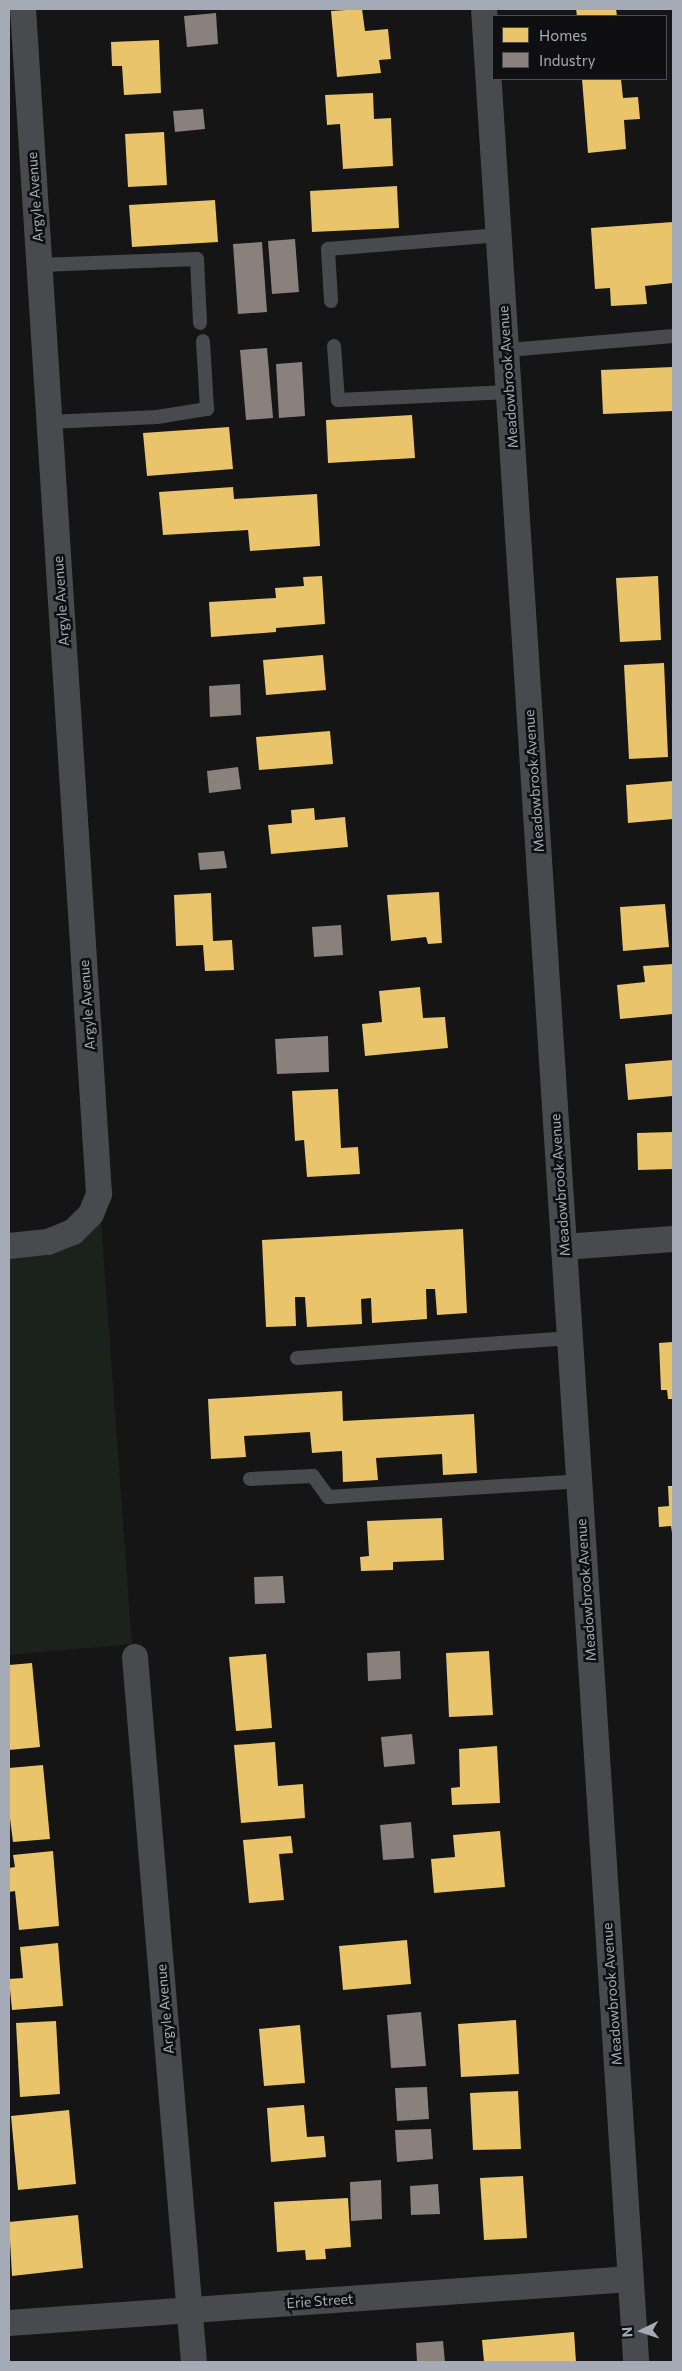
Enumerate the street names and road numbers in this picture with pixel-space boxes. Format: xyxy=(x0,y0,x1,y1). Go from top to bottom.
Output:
street label: Argyle Avenue xyxy=(23,151,47,243)
street label: Meadowbrook Avenue xyxy=(495,305,521,449)
street label: Argyle Avenue xyxy=(49,555,73,647)
street label: Meadowbrook Avenue xyxy=(521,709,547,853)
street label: Argyle Avenue xyxy=(75,959,99,1051)
street label: Meadowbrook Avenue xyxy=(547,1113,573,1257)
street label: Meadowbrook Avenue xyxy=(573,1518,599,1662)
street label: Meadowbrook Avenue xyxy=(599,1922,625,2066)
street label: Argyle Avenue xyxy=(153,1963,177,2055)
street label: Erie Street xyxy=(286,2290,354,2312)

